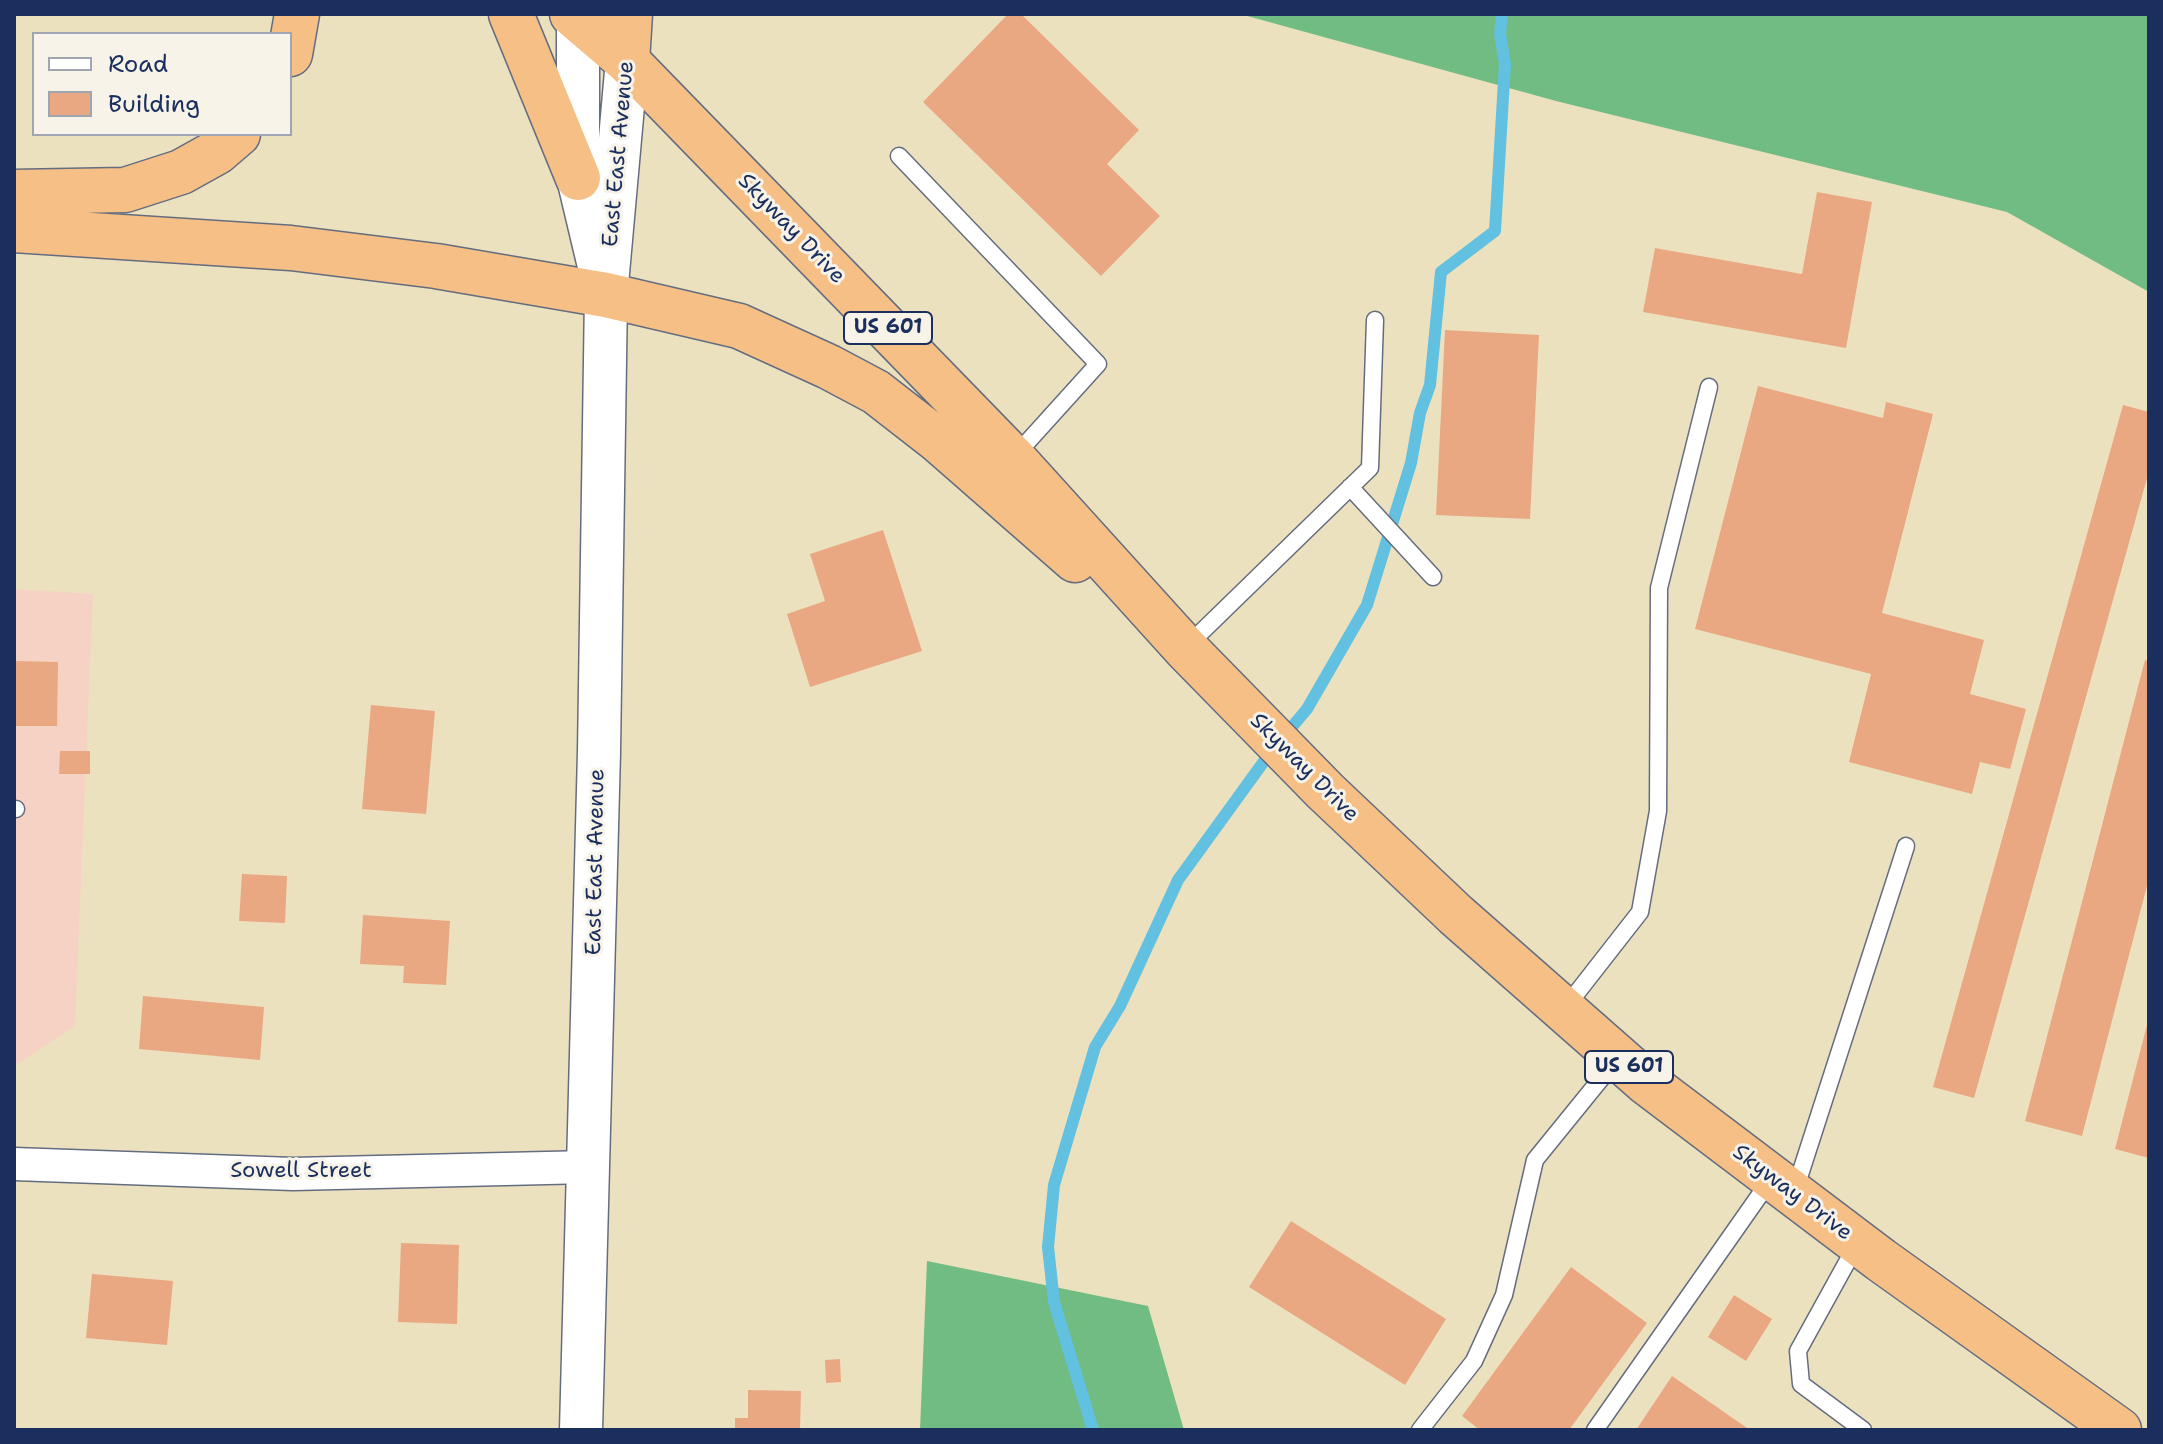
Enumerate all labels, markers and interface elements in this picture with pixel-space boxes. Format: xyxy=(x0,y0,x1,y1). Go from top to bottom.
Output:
legend xyxy=(32,32,292,136)
text: Road xyxy=(108,48,168,80)
street label: East East Avenue xyxy=(598,60,640,248)
text: Building xyxy=(108,88,200,120)
street label: Skyway Drive xyxy=(732,168,850,290)
road number: US 601 xyxy=(844,312,932,344)
street label: Skyway Drive xyxy=(1244,708,1364,828)
street label: East East Avenue xyxy=(581,768,611,956)
road number: US 601 xyxy=(1585,1051,1673,1083)
street label: Skyway Drive xyxy=(1727,1139,1857,1247)
street label: Sowell Street xyxy=(230,1158,372,1184)

